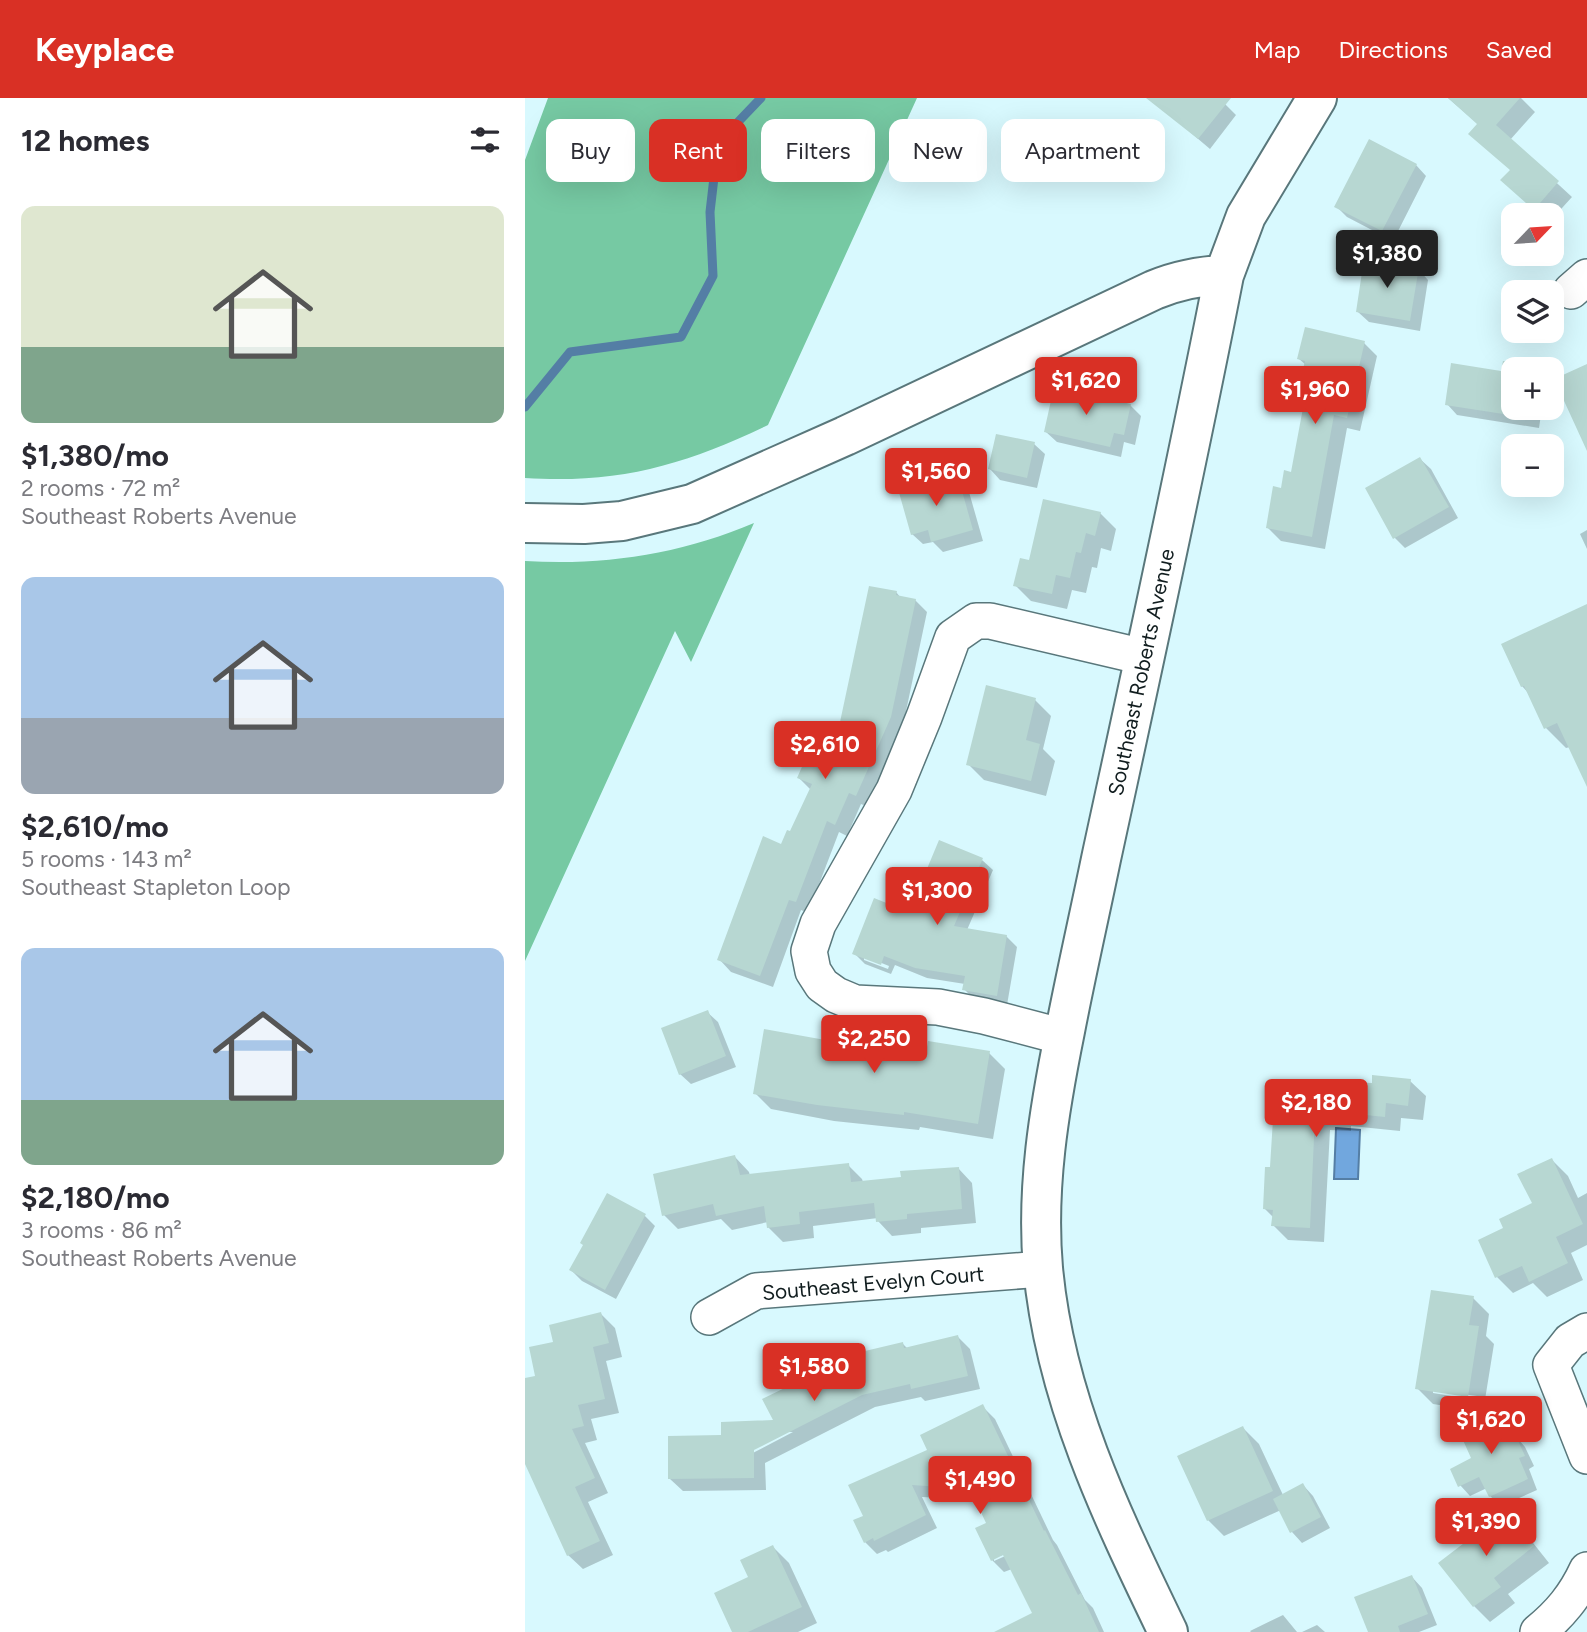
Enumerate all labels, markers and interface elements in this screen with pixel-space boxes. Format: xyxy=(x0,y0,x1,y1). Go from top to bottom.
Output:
text: Keyplace xyxy=(35,30,174,69)
text: Map xyxy=(1254,35,1300,64)
text: Directions xyxy=(1338,35,1448,64)
text: Saved xyxy=(1486,35,1552,64)
chip: Buy xyxy=(546,119,635,182)
chip: Rent xyxy=(649,119,747,182)
chip: Filters xyxy=(761,119,875,182)
chip: New xyxy=(889,119,987,182)
chip: Apartment xyxy=(1001,119,1165,182)
icon: filters xyxy=(466,121,504,159)
text: 12 homes xyxy=(21,122,149,159)
north arrow xyxy=(1501,203,1565,266)
map controls xyxy=(1501,203,1564,497)
pin: $1,380 xyxy=(1330,230,1444,290)
text: $1,380 xyxy=(1352,239,1422,267)
icon: home xyxy=(200,251,326,377)
button: layers xyxy=(1501,280,1564,343)
button: + xyxy=(1501,357,1564,420)
pin: $1,620 xyxy=(1029,358,1143,417)
text: $1,620 xyxy=(1051,366,1121,394)
pin: $1,960 xyxy=(1258,366,1372,426)
text: $1,960 xyxy=(1280,375,1350,403)
button: − xyxy=(1501,434,1564,497)
text: $1,380/mo xyxy=(21,437,169,474)
pin: $1,560 xyxy=(879,448,993,508)
text: $1,560 xyxy=(901,457,971,485)
text: 2 rooms · 72 m² xyxy=(21,474,180,502)
text: Southeast Roberts Avenue xyxy=(21,502,297,530)
street label: Southeast Roberts Avenue xyxy=(1103,546,1179,798)
icon: home xyxy=(200,622,326,748)
pin: $2,610 xyxy=(768,722,882,781)
text: $2,610 xyxy=(790,730,860,758)
text: $2,610/mo xyxy=(21,808,169,845)
text: 5 rooms · 143 m² xyxy=(21,845,192,873)
pin: $1,300 xyxy=(880,868,994,927)
text: Southeast Stapleton Loop xyxy=(21,873,291,901)
text: $1,300 xyxy=(902,876,972,904)
icon: home xyxy=(200,993,326,1119)
pin: $2,250 xyxy=(817,1016,931,1075)
text: $2,250 xyxy=(837,1024,911,1052)
pin: $2,180 xyxy=(1259,1080,1373,1139)
text: $2,180 xyxy=(1281,1088,1351,1116)
text: $2,180/mo xyxy=(21,1179,170,1216)
text: 3 rooms · 86 m² xyxy=(21,1216,182,1244)
text: Southeast Roberts Avenue xyxy=(21,1244,297,1272)
street label: Southeast Evelyn Court xyxy=(761,1261,985,1305)
pin: $1,580 xyxy=(757,1344,871,1403)
text: $1,580 xyxy=(779,1352,849,1380)
pin: $1,620 xyxy=(1434,1396,1548,1456)
text: $1,620 xyxy=(1456,1405,1526,1433)
pin: $1,490 xyxy=(923,1456,1037,1516)
text: $1,490 xyxy=(944,1465,1016,1493)
pin: $1,390 xyxy=(1429,1498,1543,1558)
text: $1,390 xyxy=(1451,1507,1521,1535)

